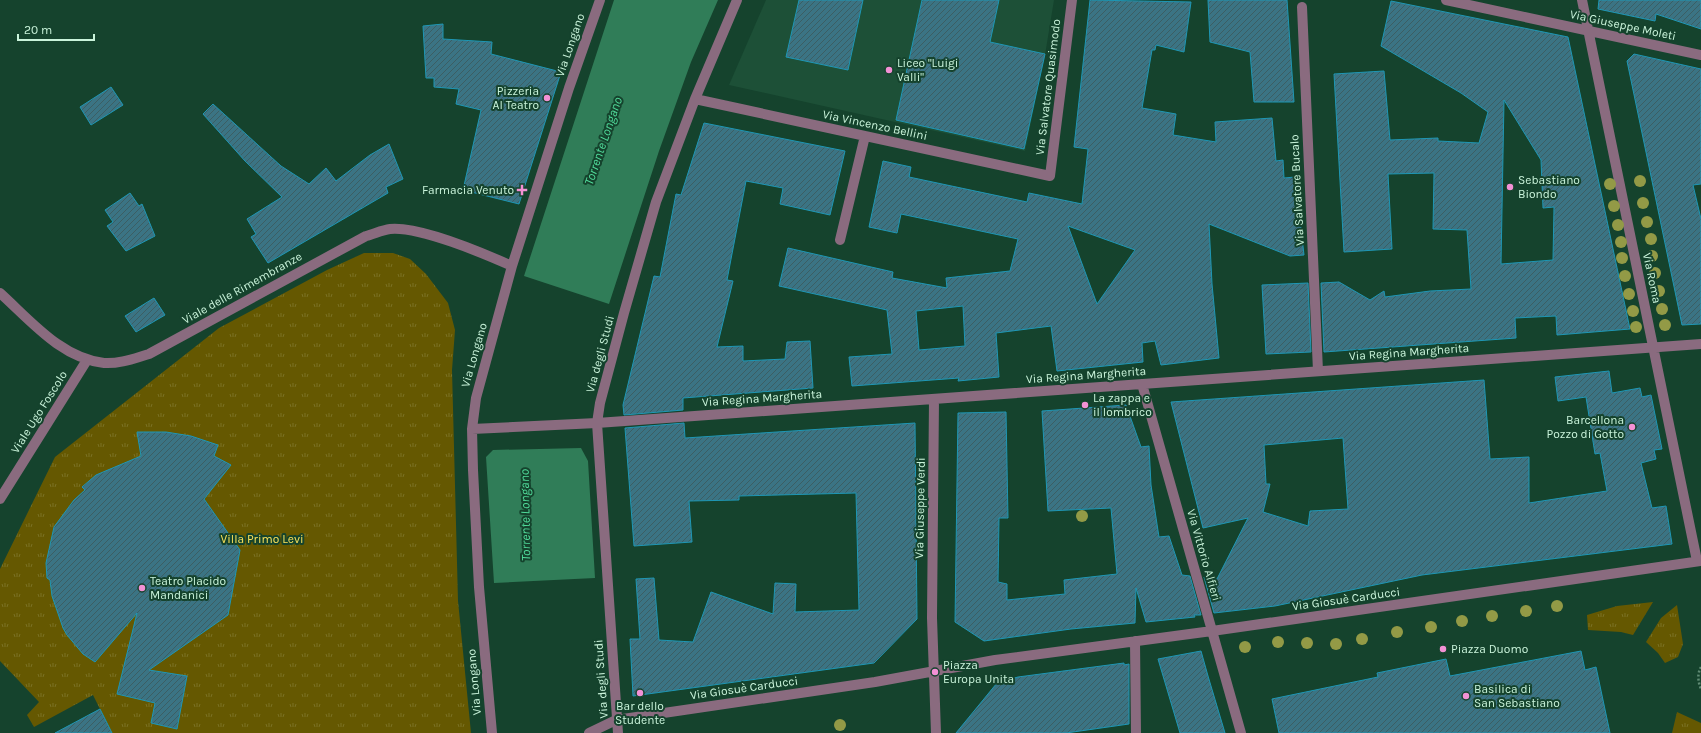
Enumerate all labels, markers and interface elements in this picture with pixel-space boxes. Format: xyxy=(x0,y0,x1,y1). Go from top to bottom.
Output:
street label: Via Giuseppe Moleti xyxy=(1569,7,1677,43)
street label: Via Longano xyxy=(553,11,587,79)
scale bar xyxy=(18,16,94,42)
street label: Via Salvatore Quasimodo xyxy=(1033,18,1063,156)
text: 20 m xyxy=(24,23,52,37)
place label: Liceo "Luigi Valli" xyxy=(897,56,958,84)
marker: Liceo "Luigi Valli" xyxy=(884,65,894,75)
place label: Pizzeria Al Teatro xyxy=(493,84,539,112)
marker: Pizzeria Al Teatro xyxy=(542,93,552,103)
water label: Torrente Longano xyxy=(581,94,625,187)
street label: Via Vincenzo Bellini xyxy=(821,107,929,143)
street label: Via Salvatore Bucalo xyxy=(1287,134,1307,246)
place label: Sebastiano Biondo xyxy=(1518,173,1580,201)
marker: Sebastiano Biondo xyxy=(1505,182,1515,192)
place label: Farmacia Venuto xyxy=(422,183,514,197)
marker: Farmacia Venuto xyxy=(517,185,527,195)
street label: Viale delle Rimembranze xyxy=(180,249,304,327)
street label: Via Roma xyxy=(1640,251,1664,305)
street label: Via degli Studi xyxy=(583,314,617,394)
street label: Via Longano xyxy=(458,321,490,389)
street label: Via Regina Margherita xyxy=(1348,341,1470,363)
street label: Via Regina Margherita xyxy=(1025,364,1147,386)
street label: Viale Ugo Foscolo xyxy=(8,368,70,456)
street label: Via Regina Margherita xyxy=(701,387,823,409)
place label: La zappa e il lombrico xyxy=(1093,391,1152,419)
marker: La zappa e il lombrico xyxy=(1080,400,1090,410)
place label: Barcellona Pozzo di Gotto xyxy=(1547,413,1624,441)
marker: Barcellona Pozzo di Gotto xyxy=(1627,422,1637,432)
street label: Via Giuseppe Verdi xyxy=(912,457,928,559)
water label: Torrente Longano xyxy=(517,468,533,561)
street label: Via Vittorio Alfieri xyxy=(1184,507,1224,603)
park label: Villa Primo Levi xyxy=(220,532,304,546)
place label: Teatro Placido Mandanici xyxy=(150,574,226,602)
marker: Teatro Placido Mandanici xyxy=(137,583,147,593)
street label: Via Giosuè Carducci xyxy=(1291,584,1401,614)
street label: Via degli Studi xyxy=(591,639,611,719)
place label: Piazza Duomo xyxy=(1451,642,1528,656)
marker: Piazza Duomo xyxy=(1438,644,1448,654)
street label: Via Longano xyxy=(464,648,484,716)
place label: Piazza Europa Unita xyxy=(943,658,1014,686)
marker: Piazza Europa Unita xyxy=(930,667,940,677)
street label: Via Giosuè Carducci xyxy=(689,673,799,703)
place label: Basilica di San Sebastiano xyxy=(1474,682,1560,710)
marker: Bar dello Studente xyxy=(635,688,645,698)
marker: Basilica di San Sebastiano xyxy=(1461,691,1471,701)
place label: Bar dello Studente xyxy=(615,699,665,727)

